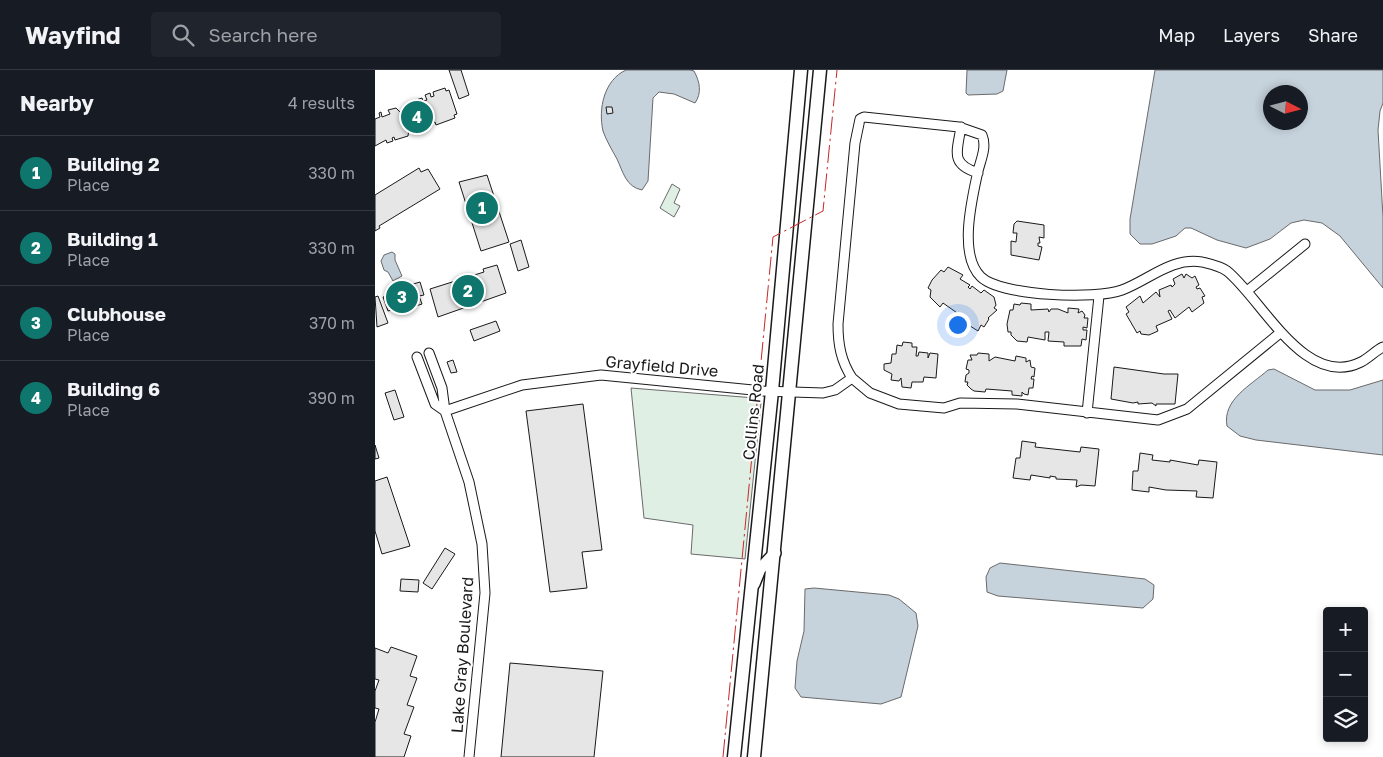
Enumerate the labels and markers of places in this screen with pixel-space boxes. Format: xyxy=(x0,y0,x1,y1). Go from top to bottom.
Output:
pin: 4 xyxy=(401,98,433,136)
pin: 1 xyxy=(466,189,498,227)
pin: 2 xyxy=(452,272,484,310)
pin: 3 xyxy=(386,278,418,316)

